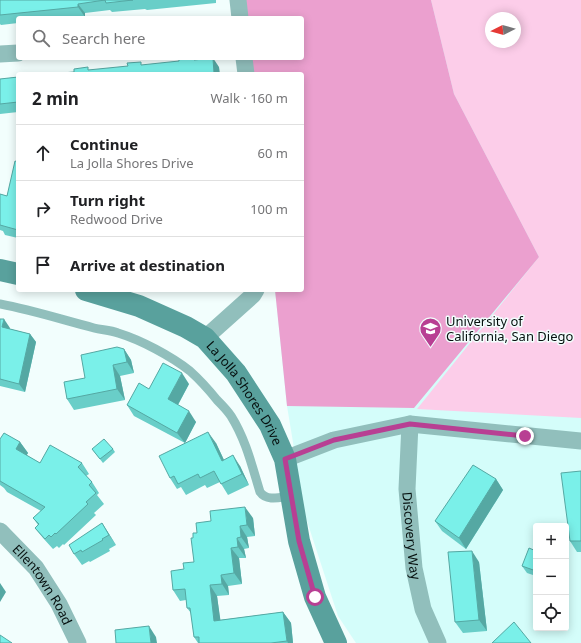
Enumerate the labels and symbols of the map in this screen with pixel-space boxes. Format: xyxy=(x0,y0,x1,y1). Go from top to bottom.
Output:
north arrow xyxy=(485,12,521,48)
place label: University of California, San Diego xyxy=(446,312,573,345)
school or university icon: University of California, San Diego xyxy=(418,315,444,348)
street label: La Jolla Shores Drive xyxy=(202,337,287,448)
route end xyxy=(516,427,534,445)
street label: Discovery Way xyxy=(398,491,425,582)
street label: Ellentown Road xyxy=(9,540,77,628)
route start xyxy=(306,588,324,606)

